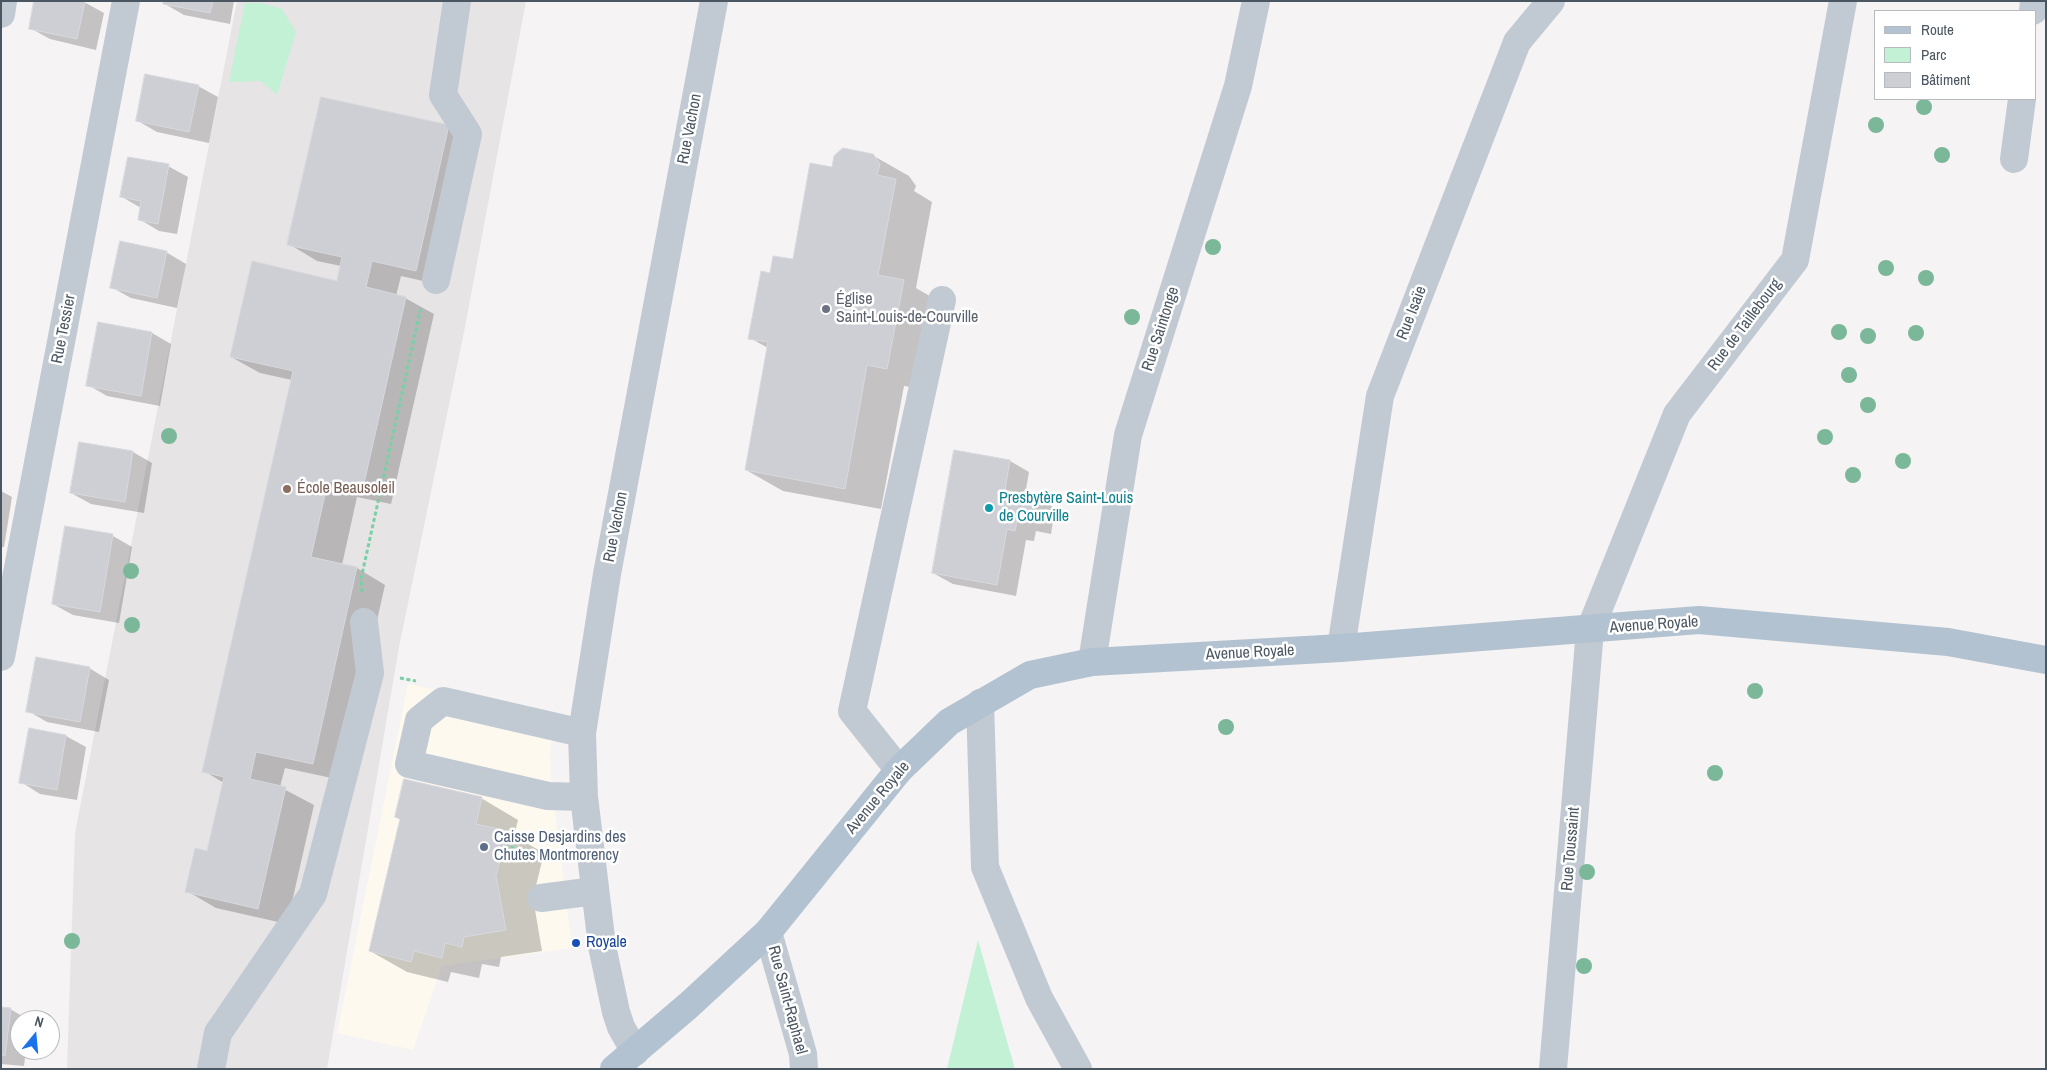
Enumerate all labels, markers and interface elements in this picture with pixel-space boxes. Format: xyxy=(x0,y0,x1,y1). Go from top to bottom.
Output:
legend xyxy=(1874,10,2037,100)
text: Route xyxy=(1921,19,1954,40)
text: Parc xyxy=(1921,44,1946,65)
text: Bâtiment xyxy=(1921,69,1970,90)
street label: Rue Vachon xyxy=(674,92,706,166)
street label: Rue de Taillebourg xyxy=(1704,275,1786,375)
street label: Rue Isaïe xyxy=(1393,283,1431,343)
street label: Rue Saintonge xyxy=(1138,284,1184,374)
place label: Église Saint-Louis-de-Courville xyxy=(836,290,978,328)
street label: Rue Tessier xyxy=(48,293,80,365)
marker: Église Saint-Louis-de-Courville xyxy=(820,303,832,315)
place label: École Beausoleil xyxy=(297,479,395,499)
marker: École Beausoleil xyxy=(281,483,293,495)
place label: Presbytère Saint-Louis de Courville xyxy=(999,489,1133,527)
street label: Rue Vachon xyxy=(600,490,632,564)
marker: Presbytère Saint-Louis de Courville xyxy=(983,502,995,514)
street label: Avenue Royale xyxy=(1609,612,1699,638)
street label: Avenue Royale xyxy=(1205,641,1295,665)
street label: Avenue Royale xyxy=(842,758,914,838)
street label: Rue Toussaint xyxy=(1558,806,1584,892)
place label: Caisse Desjardins des Chutes Montmorency xyxy=(494,828,626,866)
marker: Caisse Desjardins des Chutes Montmorency xyxy=(478,841,490,853)
place label: Royale xyxy=(586,933,627,953)
marker: Royale xyxy=(570,937,582,949)
street label: Rue Saint-Raphael xyxy=(763,944,811,1056)
north arrow xyxy=(10,1010,60,1060)
text: N xyxy=(32,1012,46,1031)

